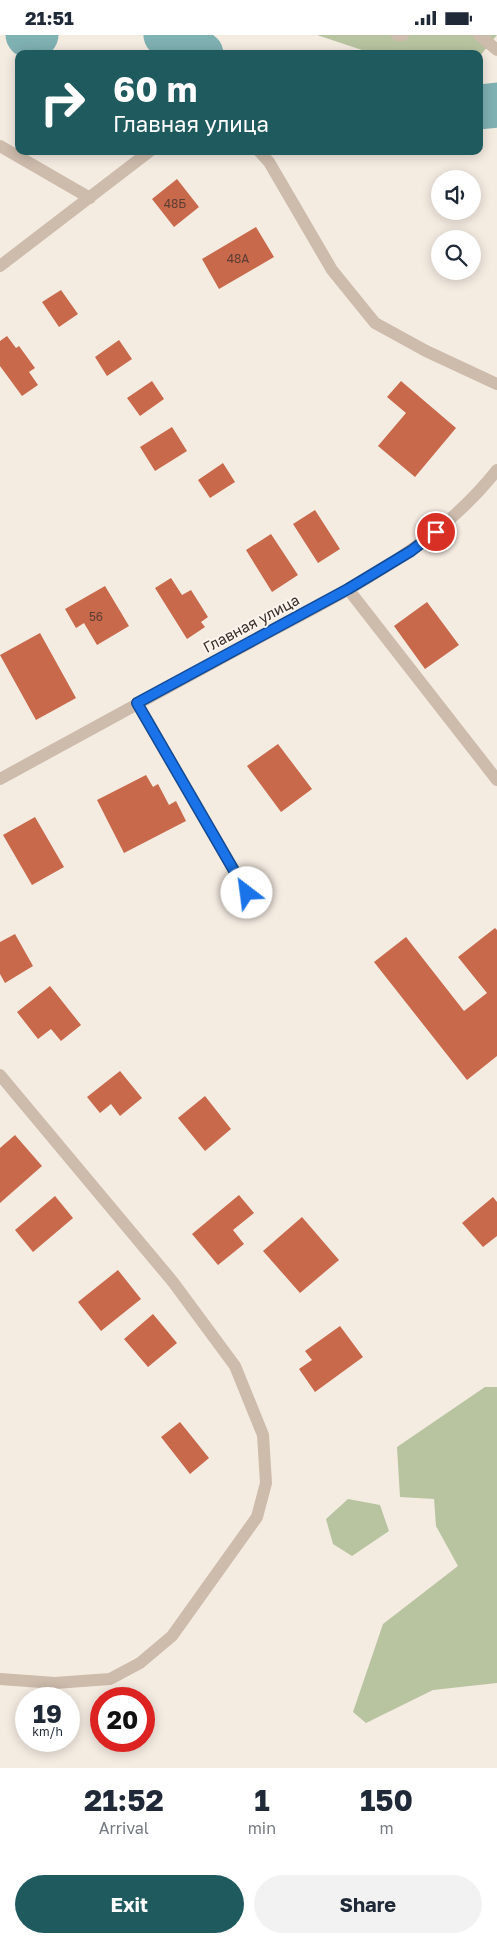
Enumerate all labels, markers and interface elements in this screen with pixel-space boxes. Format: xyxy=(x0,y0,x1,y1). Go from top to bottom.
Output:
text: 21:51 xyxy=(25,6,74,29)
text: 60 m xyxy=(113,68,197,110)
icon: right xyxy=(30,70,95,135)
text: Главная улица xyxy=(113,110,269,137)
map controls xyxy=(431,170,481,280)
button: sound xyxy=(431,170,481,220)
house number: 48Б xyxy=(164,196,186,211)
button: search xyxy=(431,230,481,280)
house number: 48А xyxy=(227,251,249,266)
pin xyxy=(415,511,457,553)
icon: arrive xyxy=(422,518,450,546)
street label: Главная улица xyxy=(200,590,302,656)
house number: 56 xyxy=(89,609,103,624)
position arrow xyxy=(220,866,272,918)
speed limit sign: 20 xyxy=(90,1687,155,1752)
text: 19 xyxy=(33,1698,62,1729)
text: km/h xyxy=(32,1724,63,1739)
text: 21:52 xyxy=(84,1782,164,1818)
text: 1 xyxy=(254,1782,270,1818)
text: 150 xyxy=(360,1782,413,1818)
text: Arrival xyxy=(99,1818,149,1838)
text: min xyxy=(248,1818,276,1838)
text: m xyxy=(379,1818,394,1838)
button: Exit xyxy=(15,1875,244,1933)
button: Share xyxy=(254,1875,482,1933)

